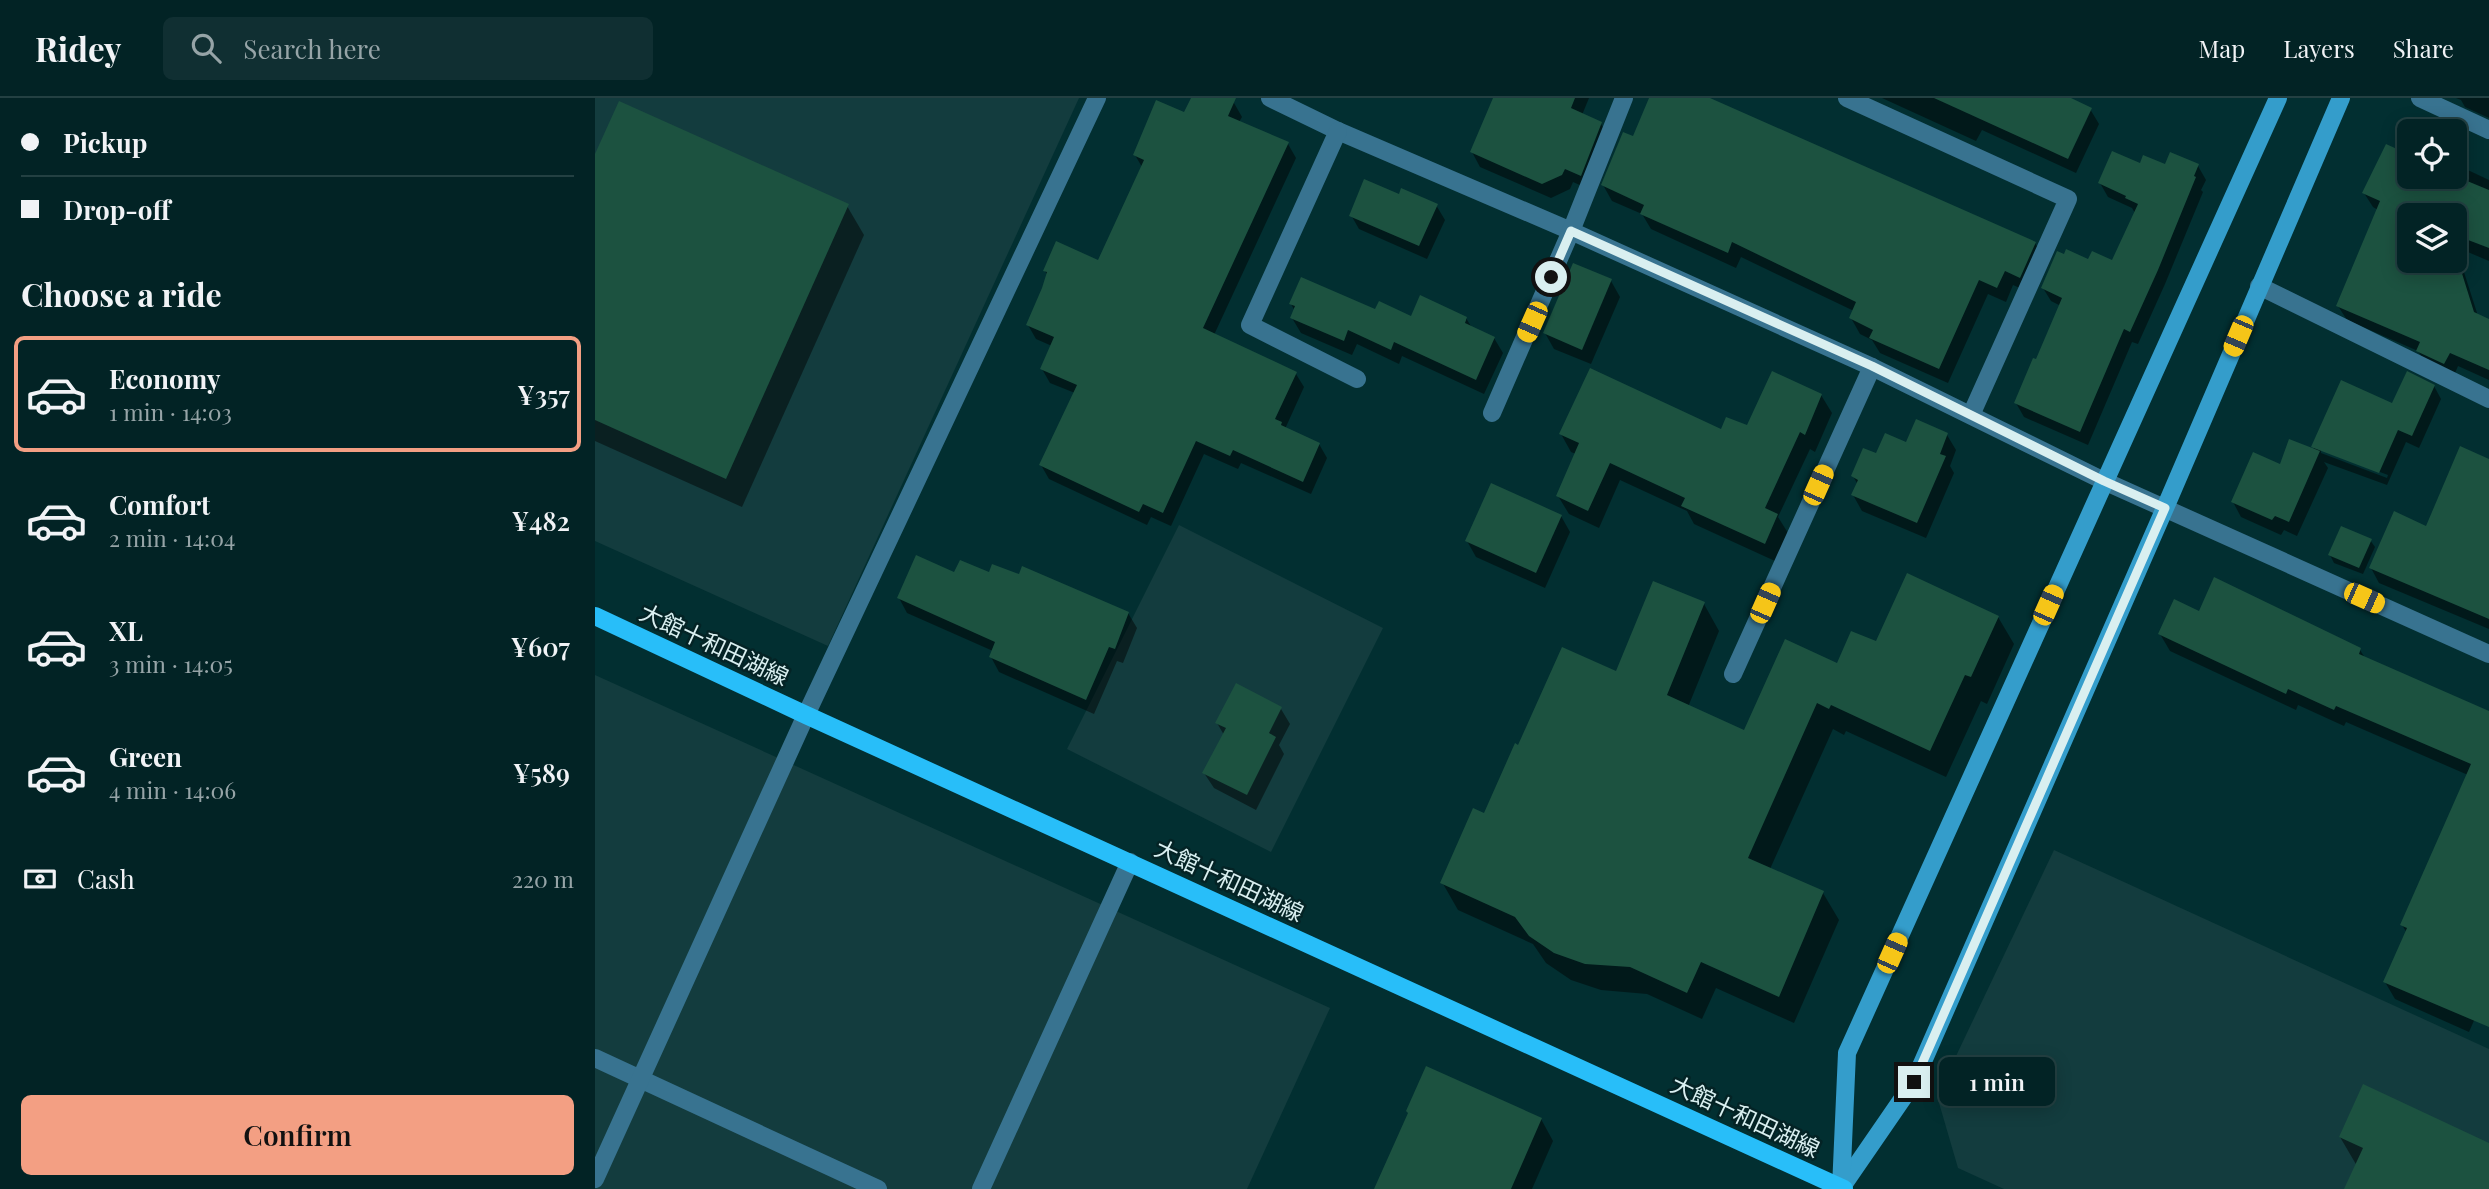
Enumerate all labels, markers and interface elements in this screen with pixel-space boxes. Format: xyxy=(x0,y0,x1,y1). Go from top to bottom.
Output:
search box xyxy=(163,17,653,80)
text: Ridey xyxy=(35,26,121,70)
icon: search xyxy=(187,29,225,67)
text: Search here xyxy=(243,31,381,66)
text: Map xyxy=(2199,32,2245,64)
text: Layers xyxy=(2283,32,2355,64)
text: Share xyxy=(2393,32,2454,64)
map controls xyxy=(2397,119,2467,273)
button: locate xyxy=(2397,119,2467,189)
text: Pickup xyxy=(63,125,147,160)
text: Drop-off xyxy=(63,192,170,227)
button: layers xyxy=(2397,203,2467,273)
route start xyxy=(1535,261,1567,293)
text: Choose a ride xyxy=(21,272,222,315)
car xyxy=(1514,299,1551,345)
car xyxy=(2221,313,2256,359)
text: Economy xyxy=(109,361,220,396)
icon: car xyxy=(25,363,88,426)
text: ¥357 xyxy=(517,377,570,412)
text: 1 min · 14:03 xyxy=(109,396,232,427)
car xyxy=(1800,462,1837,508)
text: Comfort xyxy=(109,487,210,522)
icon: car xyxy=(25,489,88,552)
text: ¥482 xyxy=(512,503,570,538)
text: 2 min · 14:04 xyxy=(109,522,235,553)
car xyxy=(1747,580,1784,626)
car xyxy=(2341,580,2388,616)
car xyxy=(2030,582,2067,628)
street label: 大館十和田湖線 xyxy=(635,596,794,692)
text: XL xyxy=(109,613,143,648)
icon: car xyxy=(25,615,88,678)
text: ¥607 xyxy=(511,629,570,664)
text: 3 min · 14:05 xyxy=(109,648,233,679)
text: Green xyxy=(109,739,182,774)
icon: car xyxy=(25,741,88,804)
text: ¥589 xyxy=(513,755,570,790)
text: 4 min · 14:06 xyxy=(109,774,236,805)
street label: 大館十和田湖線 xyxy=(1150,832,1309,928)
icon: cash xyxy=(21,860,59,898)
text: Cash xyxy=(77,861,135,896)
text: 220 m xyxy=(512,863,574,894)
car xyxy=(1874,930,1911,976)
callout: 1 min xyxy=(1939,1058,2054,1107)
route end xyxy=(1898,1066,1930,1098)
text: 1 min xyxy=(1969,1066,2025,1097)
street label: 大館十和田湖線 xyxy=(1666,1068,1825,1164)
button: Confirm xyxy=(21,1095,574,1175)

